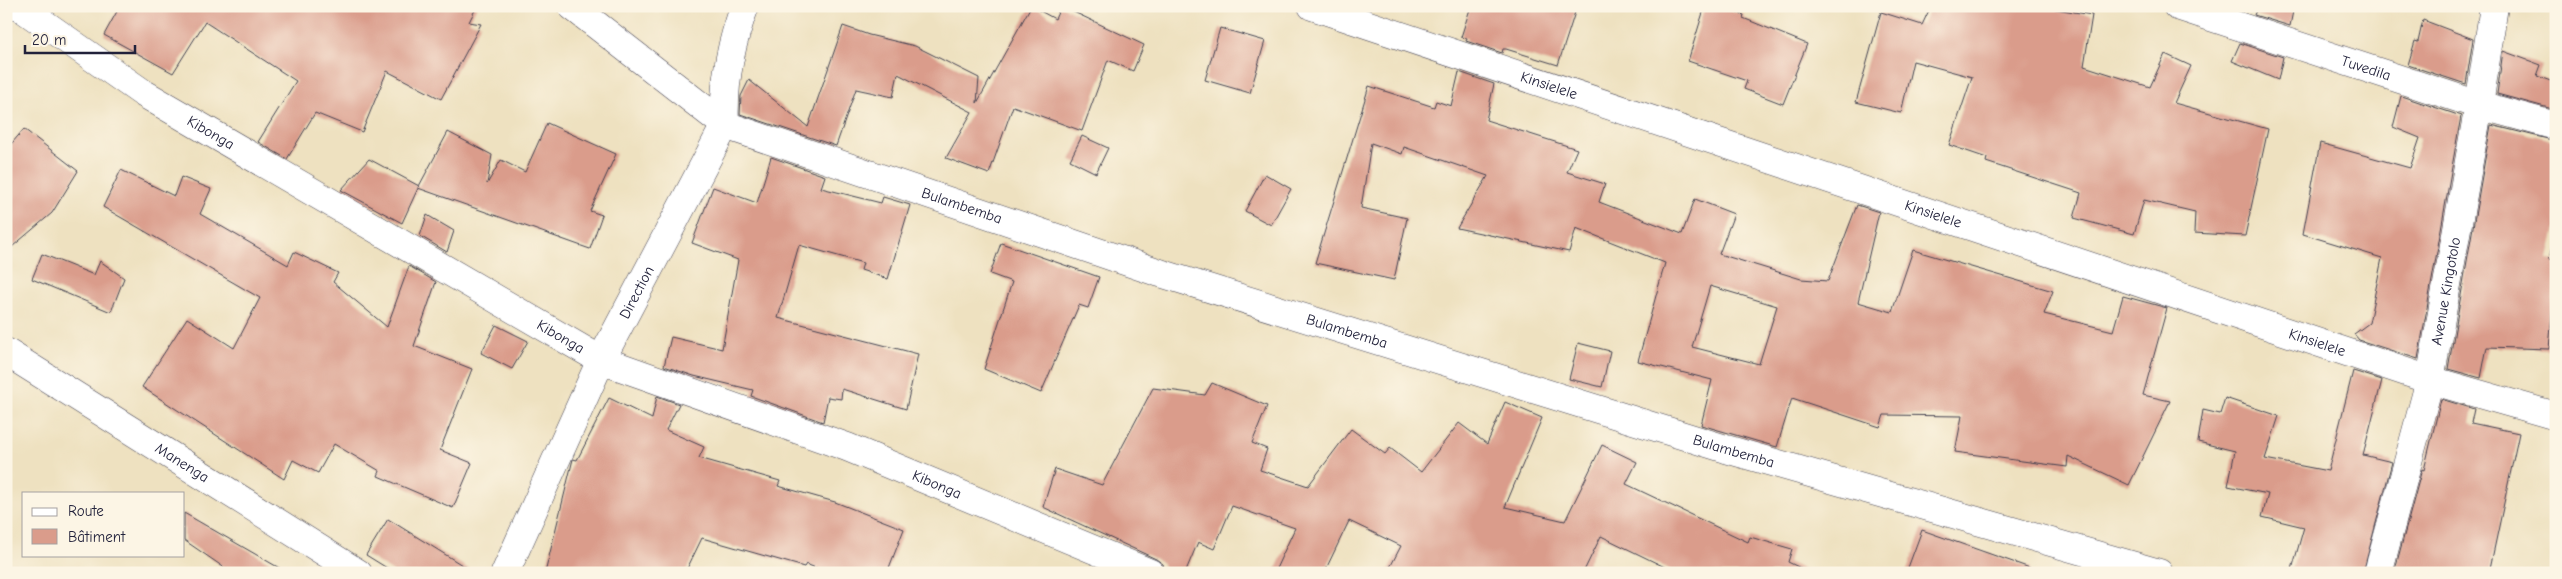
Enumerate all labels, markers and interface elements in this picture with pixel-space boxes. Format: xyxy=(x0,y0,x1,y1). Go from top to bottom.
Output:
scale bar xyxy=(25,22,135,54)
text: 20 m xyxy=(32,31,66,49)
street label: Tuvedila xyxy=(2339,51,2393,85)
street label: Kinsielele xyxy=(1518,67,1580,103)
street label: Kibonga xyxy=(184,112,238,153)
street label: Bulambemba xyxy=(919,184,1005,228)
street label: Kinsielele xyxy=(1902,196,1964,232)
street label: Avenue Kingotolo xyxy=(2427,236,2464,347)
street label: Direction xyxy=(615,263,658,322)
street label: Bulambemba xyxy=(1304,310,1390,352)
street label: Kibonga xyxy=(534,316,588,357)
street label: Kinsielele xyxy=(2286,324,2348,360)
street label: Bulambemba xyxy=(1691,430,1777,471)
street label: Manenga xyxy=(152,439,212,486)
street label: Kibonga xyxy=(910,466,964,503)
legend xyxy=(22,492,185,556)
text: Route xyxy=(68,502,104,520)
text: Bâtiment xyxy=(68,528,126,546)

